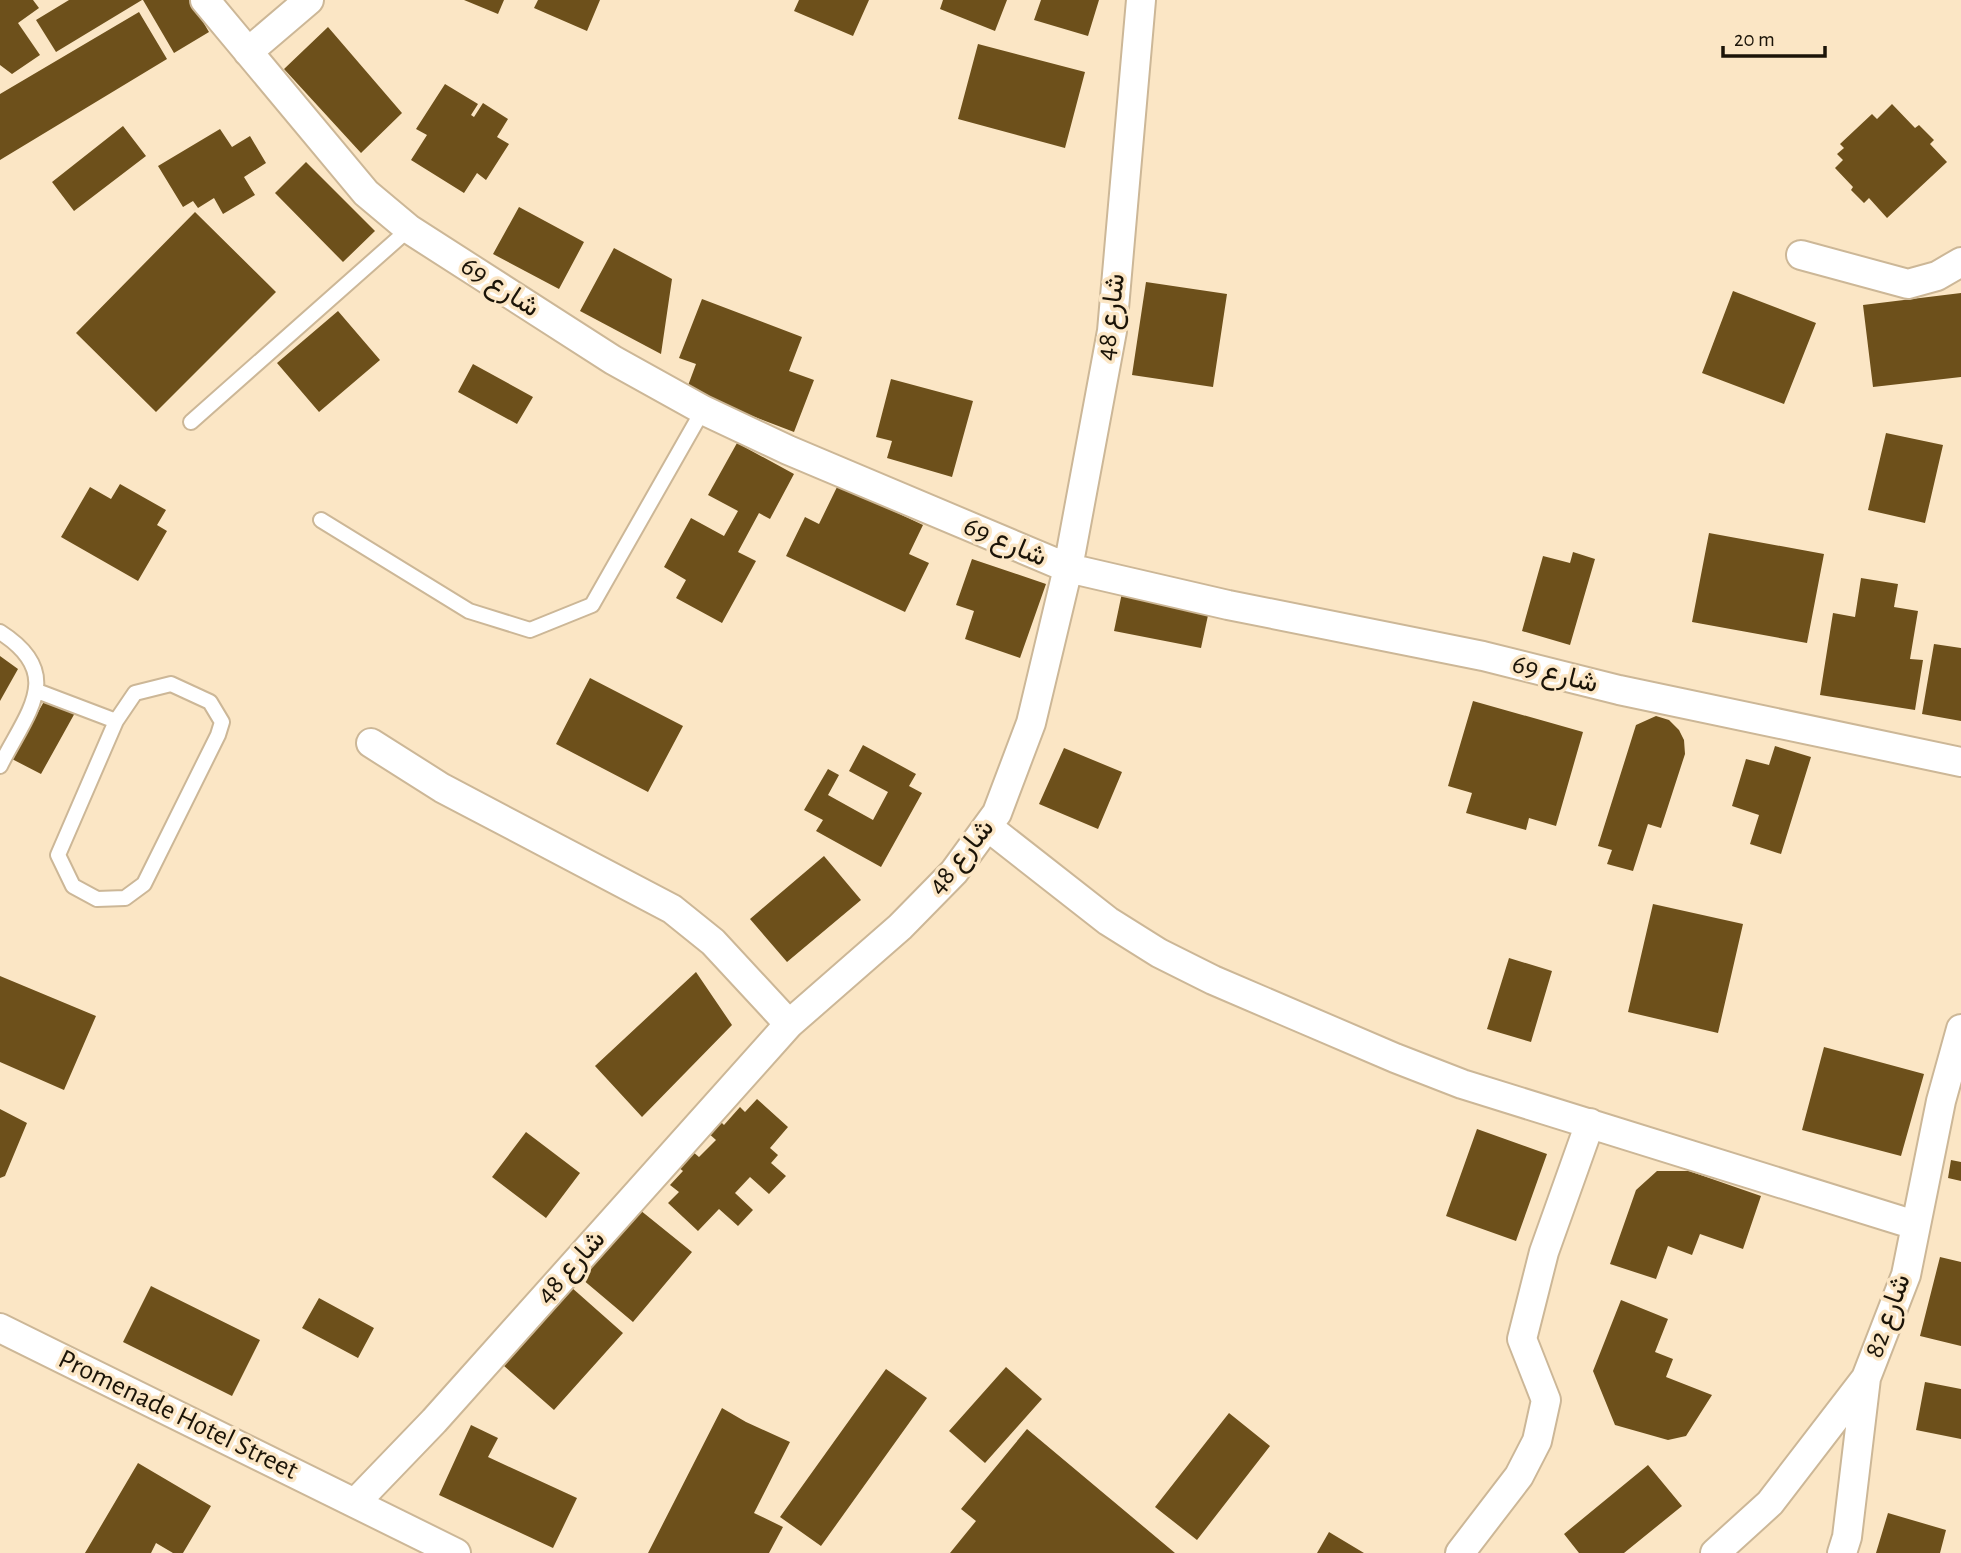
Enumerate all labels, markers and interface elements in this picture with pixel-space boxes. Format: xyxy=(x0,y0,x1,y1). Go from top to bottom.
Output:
scale bar xyxy=(1723,14,1825,58)
text: 20 m xyxy=(1734,29,1775,50)
street label: شارع 69 xyxy=(454,251,544,325)
street label: شارع 48 xyxy=(1092,272,1133,363)
street label: شارع 69 xyxy=(958,512,1051,575)
street label: شارع 69 xyxy=(1509,650,1601,701)
street label: شارع 48 xyxy=(923,814,1002,902)
street label: شارع 48 xyxy=(531,1225,613,1311)
street label: شارع 82 xyxy=(1860,1270,1919,1363)
street label: Promenade Hotel Street xyxy=(54,1345,302,1485)

